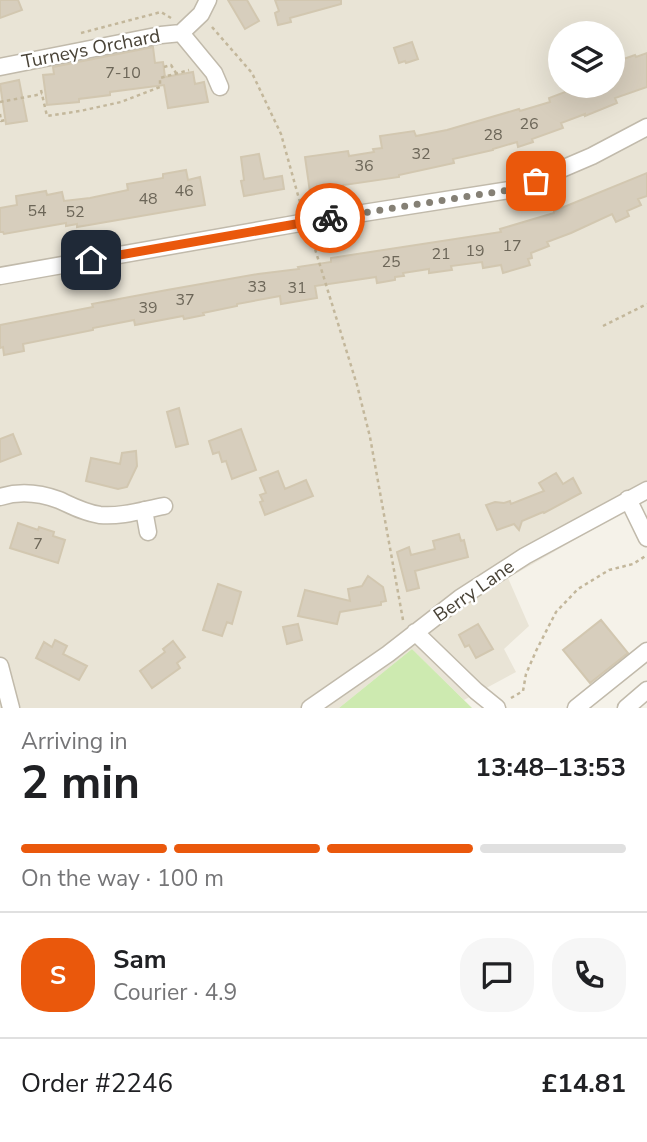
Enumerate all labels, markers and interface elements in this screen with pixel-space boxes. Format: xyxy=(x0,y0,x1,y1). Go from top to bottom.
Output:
map controls xyxy=(548,21,625,98)
button: layers xyxy=(548,21,625,98)
street label: Turneys Orchard xyxy=(20,23,162,75)
house number: 7-10 xyxy=(105,62,141,84)
house number: 26 xyxy=(519,113,539,135)
house number: 28 xyxy=(483,124,503,146)
house number: 32 xyxy=(411,143,431,165)
pin xyxy=(506,151,566,211)
house number: 36 xyxy=(354,155,374,177)
icon: bag xyxy=(517,162,555,200)
house number: 46 xyxy=(174,180,194,202)
courier xyxy=(295,183,365,253)
house number: 48 xyxy=(138,188,158,210)
icon: bike xyxy=(311,199,349,237)
house number: 54 xyxy=(27,200,47,222)
house number: 52 xyxy=(65,201,85,223)
pin xyxy=(61,230,121,290)
house number: 17 xyxy=(502,235,522,257)
house number: 19 xyxy=(465,240,485,262)
icon: home xyxy=(72,241,110,279)
house number: 21 xyxy=(431,243,451,265)
house number: 25 xyxy=(381,251,401,273)
house number: 33 xyxy=(247,276,267,298)
house number: 31 xyxy=(287,277,307,299)
house number: 37 xyxy=(175,289,195,311)
house number: 39 xyxy=(138,297,158,319)
house number: 7 xyxy=(33,533,43,555)
street label: Berry Lane xyxy=(428,554,520,628)
text: Arriving in xyxy=(21,726,128,757)
text: 13:48–13:53 xyxy=(475,750,626,785)
text: 2 min xyxy=(21,751,140,814)
text: On the way · 100 m xyxy=(21,863,224,894)
button: chat xyxy=(460,938,534,1012)
button: phone xyxy=(552,938,626,1012)
text: Sam xyxy=(113,942,166,977)
text: S xyxy=(50,958,66,993)
text: Courier · 4.9 xyxy=(113,977,237,1008)
text: Order #2246 xyxy=(21,1066,173,1101)
text: £14.81 xyxy=(542,1066,626,1101)

